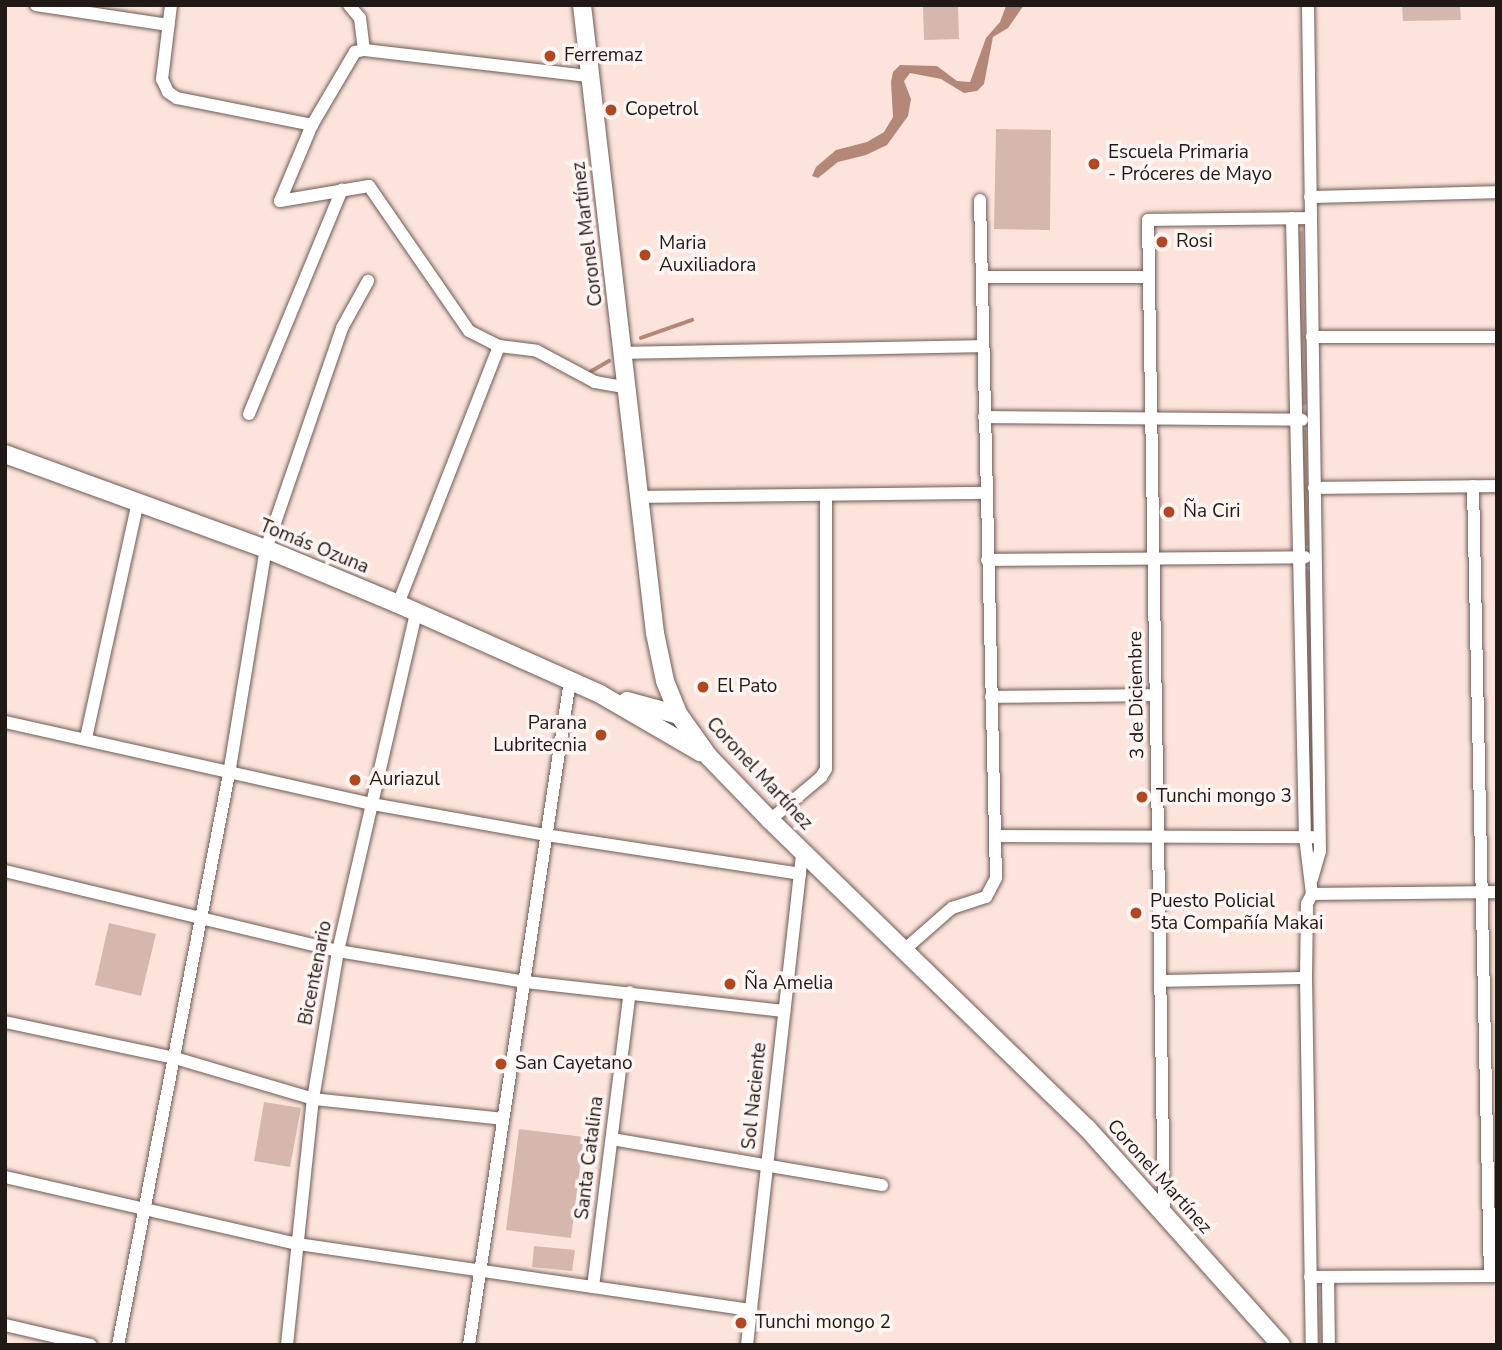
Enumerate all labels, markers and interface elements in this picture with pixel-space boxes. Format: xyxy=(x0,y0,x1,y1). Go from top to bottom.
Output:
place label: Ferremaz xyxy=(564,45,643,67)
marker: Ferremaz xyxy=(542,48,558,64)
place label: Copetrol xyxy=(625,99,698,121)
marker: Copetrol xyxy=(603,102,619,118)
place label: Escuela Primaria - Próceres de Mayo xyxy=(1108,142,1272,186)
marker: Escuela Primaria - Próceres de Mayo xyxy=(1086,156,1102,172)
street label: Coronel Martínez xyxy=(568,160,608,308)
place label: Rosi xyxy=(1176,231,1213,253)
place label: Maria Auxiliadora xyxy=(659,233,756,277)
marker: Rosi xyxy=(1154,234,1170,250)
marker: Maria Auxiliadora xyxy=(637,247,653,263)
place label: Ña Ciri xyxy=(1183,501,1240,523)
marker: Ña Ciri xyxy=(1161,504,1177,520)
street label: Tomás Ozuna xyxy=(256,515,372,579)
street label: 3 de Diciembre xyxy=(1124,631,1150,759)
place label: El Pato xyxy=(717,676,777,698)
marker: El Pato xyxy=(695,679,711,695)
place label: Parana Lubritecnia xyxy=(493,713,587,757)
street label: Coronel Martínez xyxy=(701,713,817,835)
marker: Parana Lubritecnia xyxy=(593,727,609,743)
place label: Auriazul xyxy=(369,769,440,791)
marker: Auriazul xyxy=(347,772,363,788)
place label: Tunchi mongo 3 xyxy=(1156,786,1292,808)
marker: Tunchi mongo 3 xyxy=(1134,789,1150,805)
place label: Puesto Policial 5ta Compañía Makai xyxy=(1150,891,1323,935)
marker: Puesto Policial 5ta Compañía Makai xyxy=(1128,905,1144,921)
street label: Bicentenario xyxy=(295,919,337,1027)
place label: Ña Amelia xyxy=(744,973,833,995)
marker: Ña Amelia xyxy=(722,976,738,992)
street label: Sol Naciente xyxy=(738,1041,772,1151)
place label: San Cayetano xyxy=(515,1053,633,1075)
marker: San Cayetano xyxy=(493,1056,509,1072)
street label: Santa Catalina xyxy=(571,1095,609,1221)
street label: Coronel Martínez xyxy=(1102,1115,1216,1239)
place label: Tunchi mongo 2 xyxy=(755,1312,891,1334)
marker: Tunchi mongo 2 xyxy=(733,1315,749,1331)

